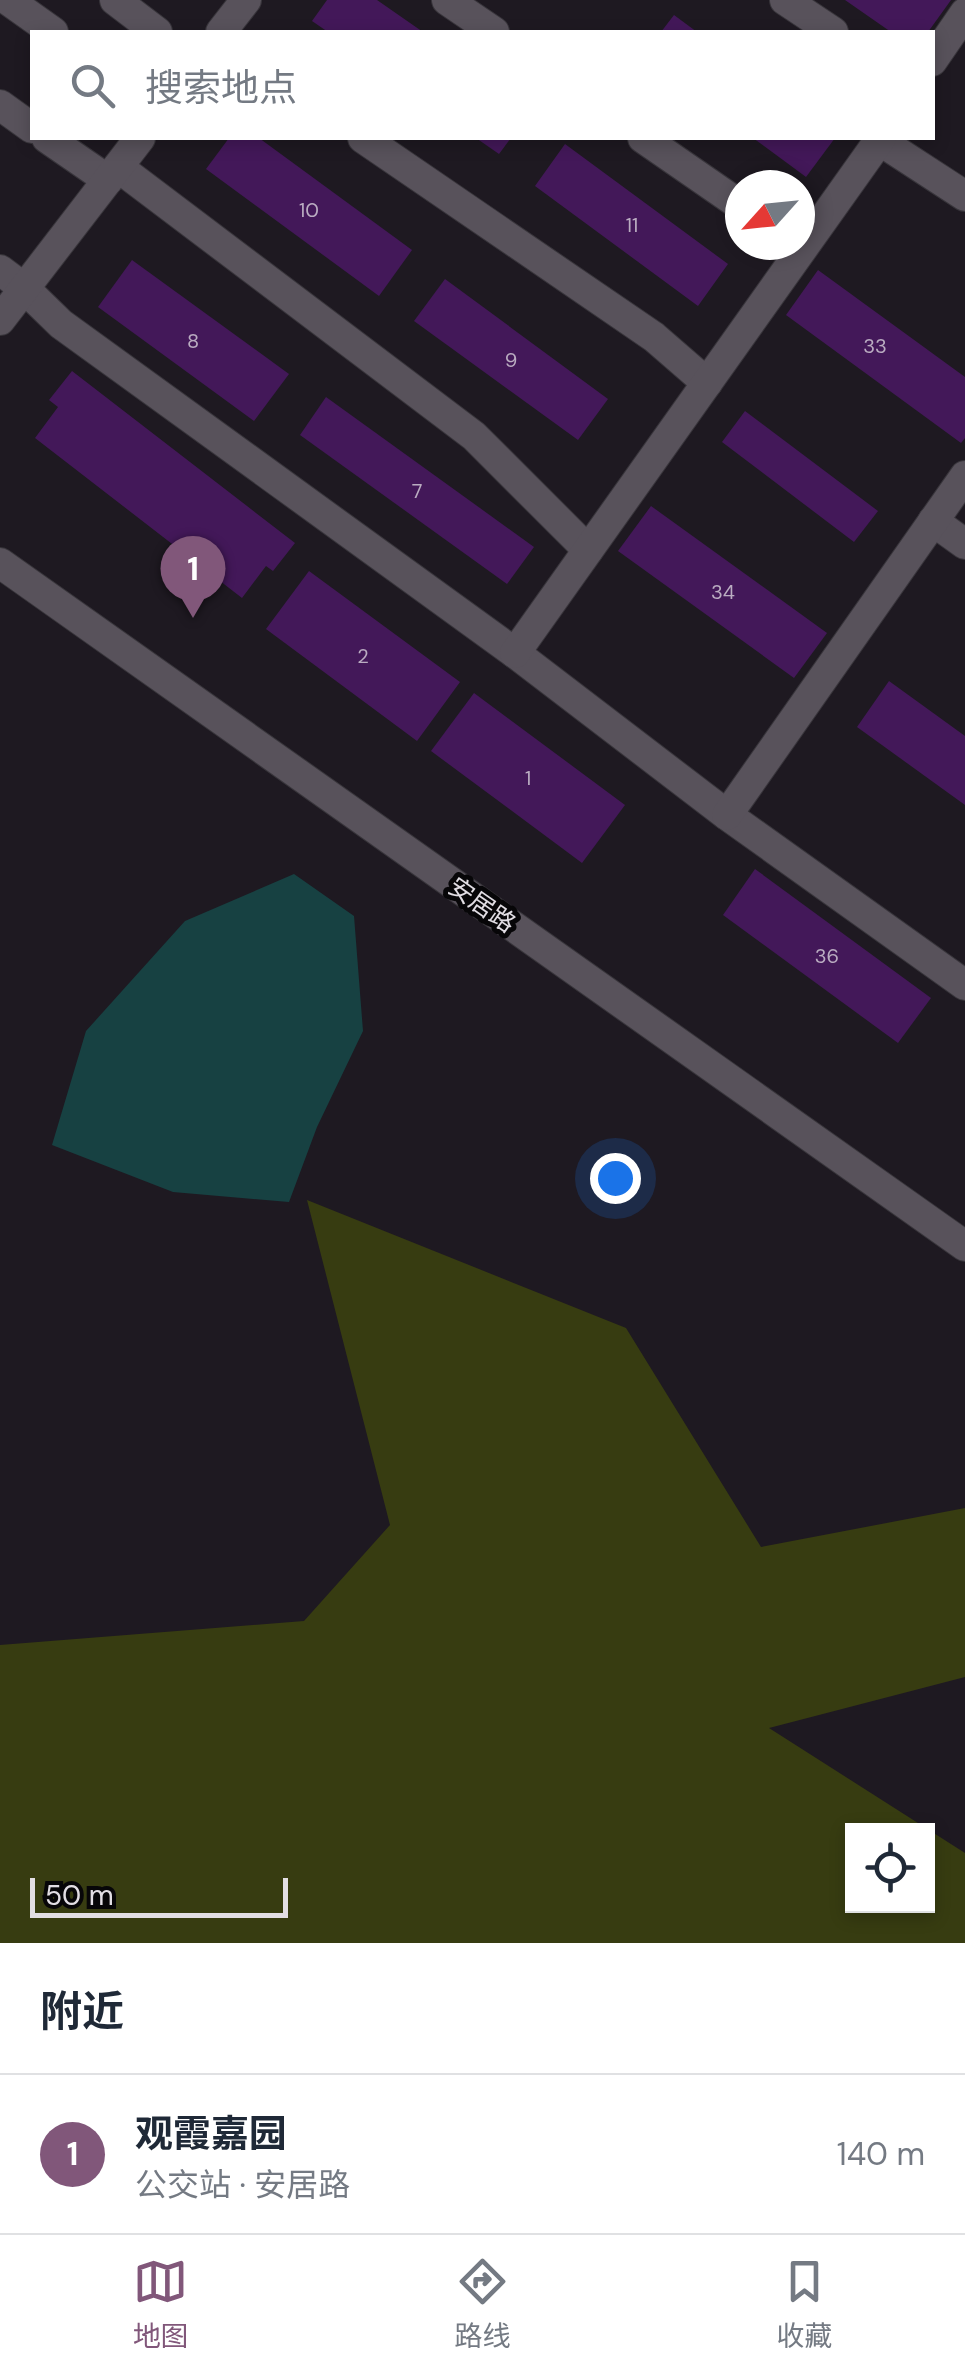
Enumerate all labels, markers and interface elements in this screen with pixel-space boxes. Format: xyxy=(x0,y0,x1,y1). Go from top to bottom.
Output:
search box xyxy=(30,30,935,140)
icon: search xyxy=(65,58,120,113)
text: 搜索地点 xyxy=(145,63,297,113)
north arrow xyxy=(725,170,815,260)
house number: 10 xyxy=(299,197,319,223)
house number: 11 xyxy=(626,212,638,238)
house number: 8 xyxy=(187,328,199,354)
house number: 33 xyxy=(863,333,887,359)
house number: 9 xyxy=(505,347,517,373)
house number: 7 xyxy=(412,478,422,504)
pin: 1 xyxy=(160,536,226,618)
house number: 34 xyxy=(711,579,735,605)
house number: 2 xyxy=(357,643,369,669)
house number: 1 xyxy=(525,765,531,791)
street label: 安居路 xyxy=(442,870,522,940)
house number: 36 xyxy=(815,943,839,969)
your location xyxy=(590,1153,641,1204)
map controls xyxy=(845,1823,935,1913)
button: locate xyxy=(845,1823,935,1913)
scale bar xyxy=(30,1873,288,1918)
text: 50 m xyxy=(45,1877,114,1914)
text: 附近 xyxy=(40,1984,124,2039)
text: 观霞嘉园 xyxy=(135,2109,287,2159)
text: 1 xyxy=(67,2133,78,2175)
text: 140 m xyxy=(837,2133,925,2175)
text: 公交站 · 安居路 xyxy=(135,2164,350,2206)
tab: 地图 xyxy=(133,2254,189,2355)
tab: 路线 xyxy=(454,2254,510,2355)
tab: 收藏 xyxy=(776,2254,832,2355)

